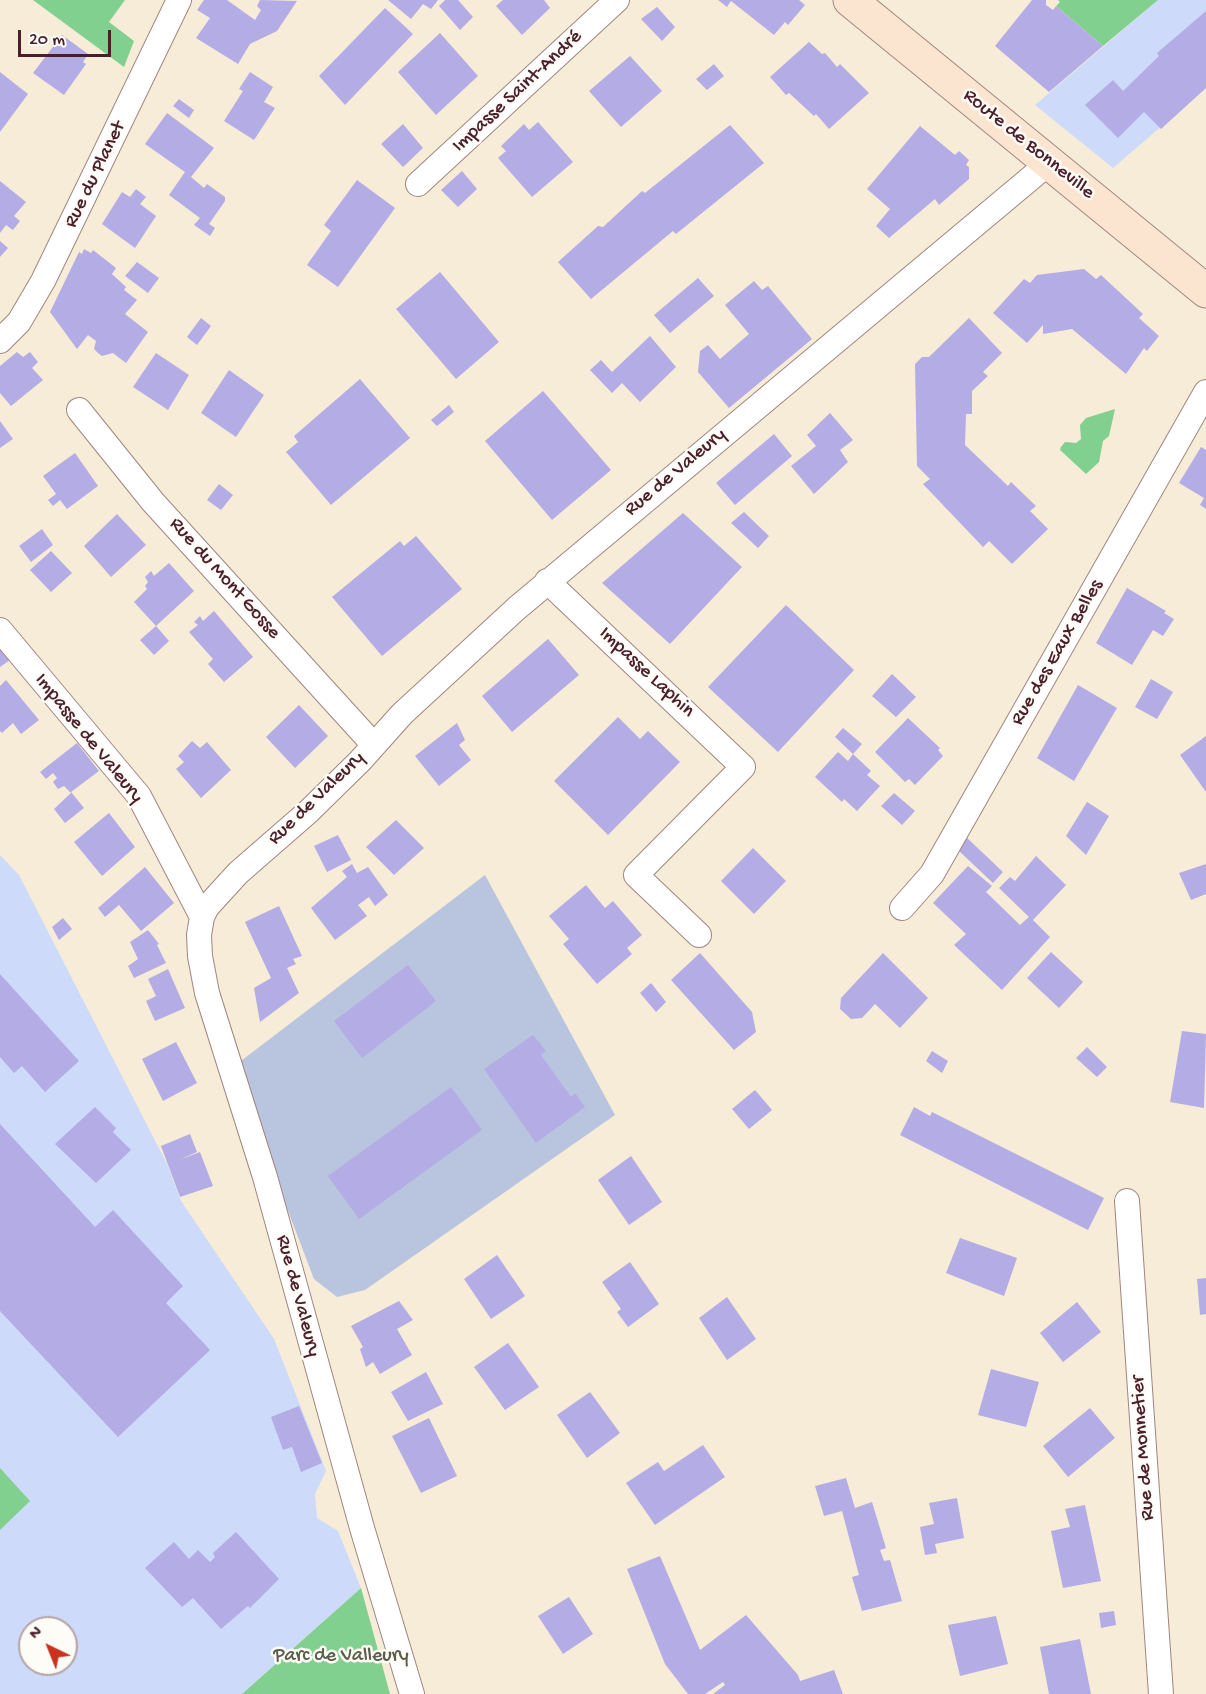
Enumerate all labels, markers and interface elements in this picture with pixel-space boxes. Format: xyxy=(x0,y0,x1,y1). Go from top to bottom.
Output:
scale bar xyxy=(21,18,114,56)
street label: Impasse Saint-André xyxy=(448,26,588,158)
text: 20 m xyxy=(29,30,65,51)
street label: Route de Bonneville xyxy=(957,85,1099,205)
street label: Rue du Planet xyxy=(60,118,132,232)
street label: Rue de Valeury xyxy=(620,424,732,522)
street label: Rue du Mont Gosse xyxy=(163,513,285,645)
street label: Rue des Eaux Belles xyxy=(1007,576,1109,730)
street label: Impasse Laphin xyxy=(593,622,699,724)
street label: Impasse de Valeury xyxy=(28,669,148,809)
street label: Rue de Valeury xyxy=(264,747,370,851)
street label: Rue de Valeury xyxy=(269,1233,325,1359)
street label: Rue de Monnetier xyxy=(1127,1375,1161,1521)
north arrow xyxy=(18,1616,78,1676)
text: N xyxy=(26,1623,47,1644)
park label: Parc de Valleury xyxy=(273,1645,409,1669)

